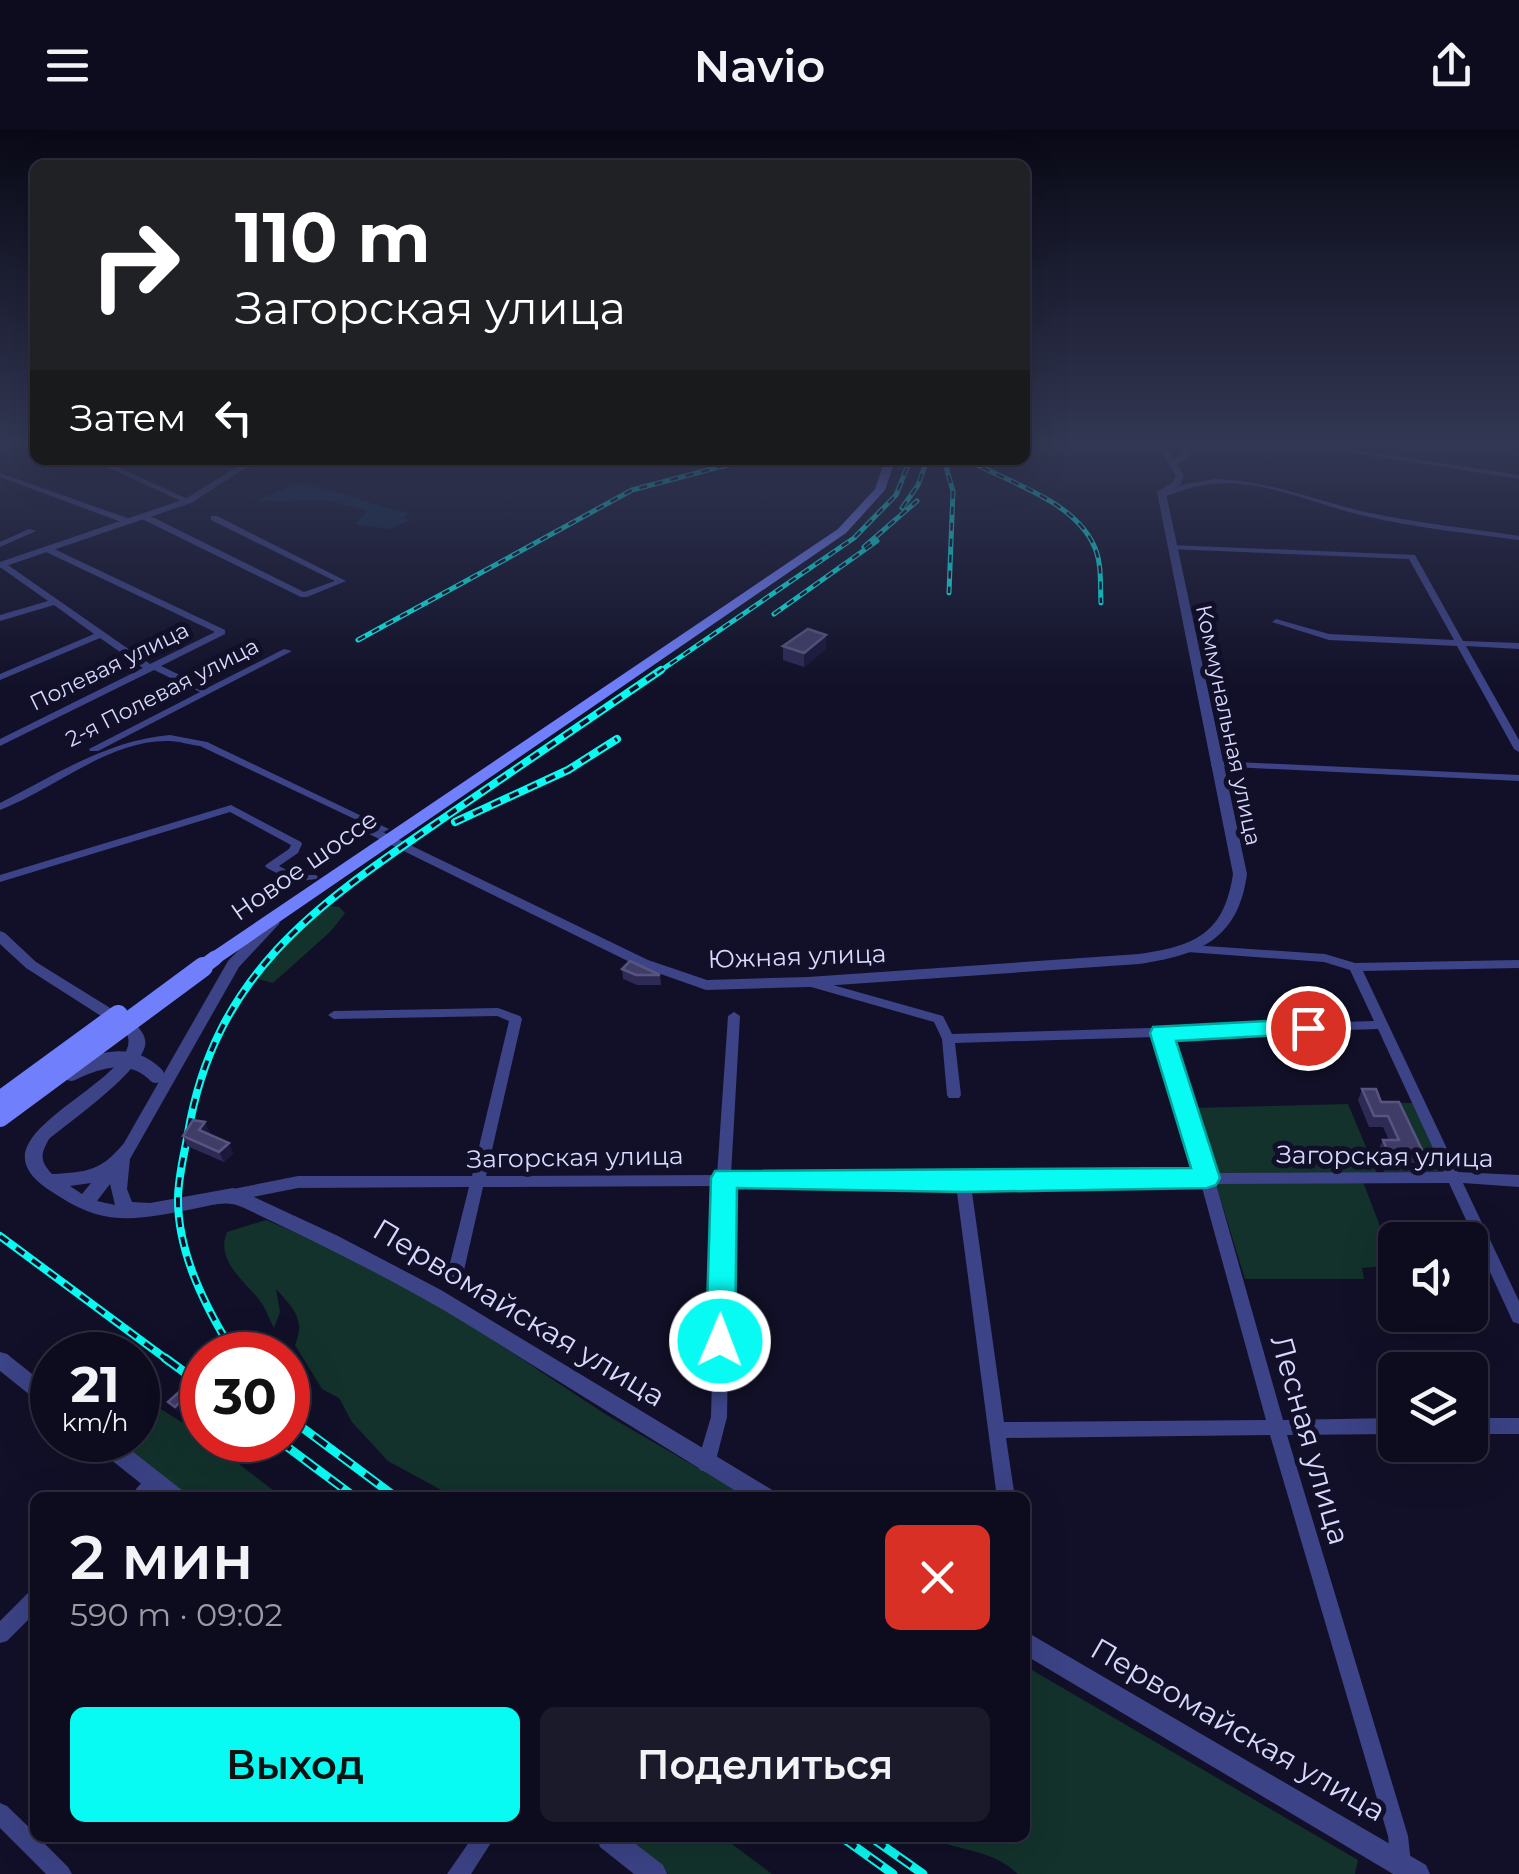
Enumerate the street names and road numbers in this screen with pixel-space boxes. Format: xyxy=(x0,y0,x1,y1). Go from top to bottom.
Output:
street label: Коммунальная улица xyxy=(1190,602,1267,848)
street label: Полевая улица xyxy=(25,616,193,717)
street label: 2-я Полевая улица xyxy=(61,632,263,753)
street label: Новое шоссе xyxy=(225,803,383,927)
street label: Южная улица xyxy=(707,938,887,974)
street label: Загорская улица xyxy=(1276,1139,1494,1173)
street label: Загорская улица xyxy=(466,1140,684,1174)
street label: Первомайская улица xyxy=(366,1211,672,1415)
street label: Лесная улица xyxy=(1263,1331,1358,1549)
street label: Первомайская улица xyxy=(1084,1630,1392,1829)

